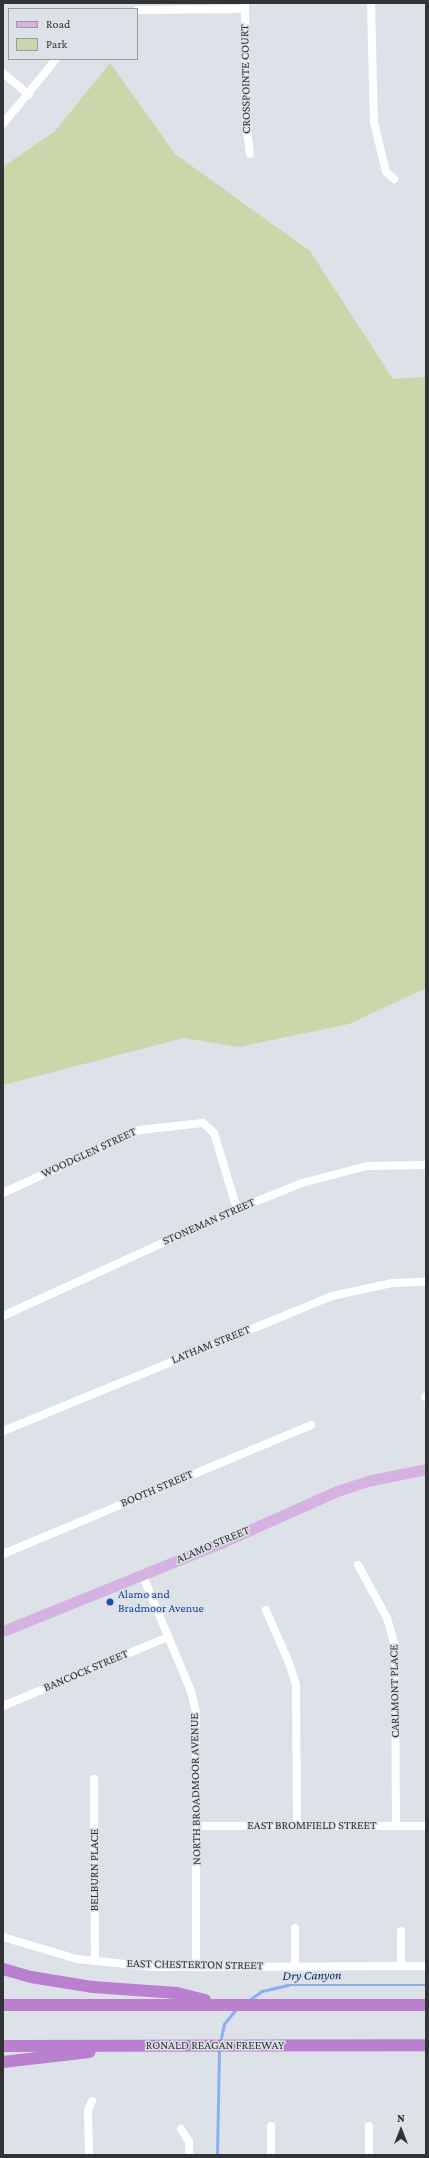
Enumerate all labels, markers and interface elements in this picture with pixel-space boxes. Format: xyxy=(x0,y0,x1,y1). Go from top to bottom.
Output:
legend xyxy=(8,8,138,60)
text: Road xyxy=(46,17,70,31)
street label: CROSSPOINTE COURT xyxy=(238,24,254,134)
text: Park xyxy=(46,37,67,51)
street label: WOODGLEN STREET xyxy=(39,1125,139,1181)
street label: STONEMAN STREET xyxy=(161,1195,257,1249)
street label: LATHAM STREET xyxy=(169,1323,253,1367)
street label: BOOTH STREET xyxy=(119,1467,195,1511)
street label: ALAMO STREET xyxy=(174,1523,252,1567)
place label: Alamo and Bradmoor Avenue xyxy=(118,1588,204,1616)
marker: Alamo and Bradmoor Avenue xyxy=(105,1597,115,1607)
street label: CARLMONT PLACE xyxy=(387,1644,403,1738)
street label: BANCOCK STREET xyxy=(41,1647,131,1695)
street label: NORTH BROADMOOR AVENUE xyxy=(187,1713,205,1865)
street label: EAST BROMFIELD STREET xyxy=(247,1819,377,1833)
street label: BELBURN PLACE xyxy=(88,1829,102,1911)
street label: EAST CHESTERTON STREET xyxy=(126,1957,264,1973)
water label: Dry Canyon xyxy=(282,1968,342,1984)
street label: RONALD REAGAN FREEWAY xyxy=(146,2039,284,2053)
north arrow xyxy=(381,2110,421,2150)
text: N xyxy=(397,2112,405,2124)

